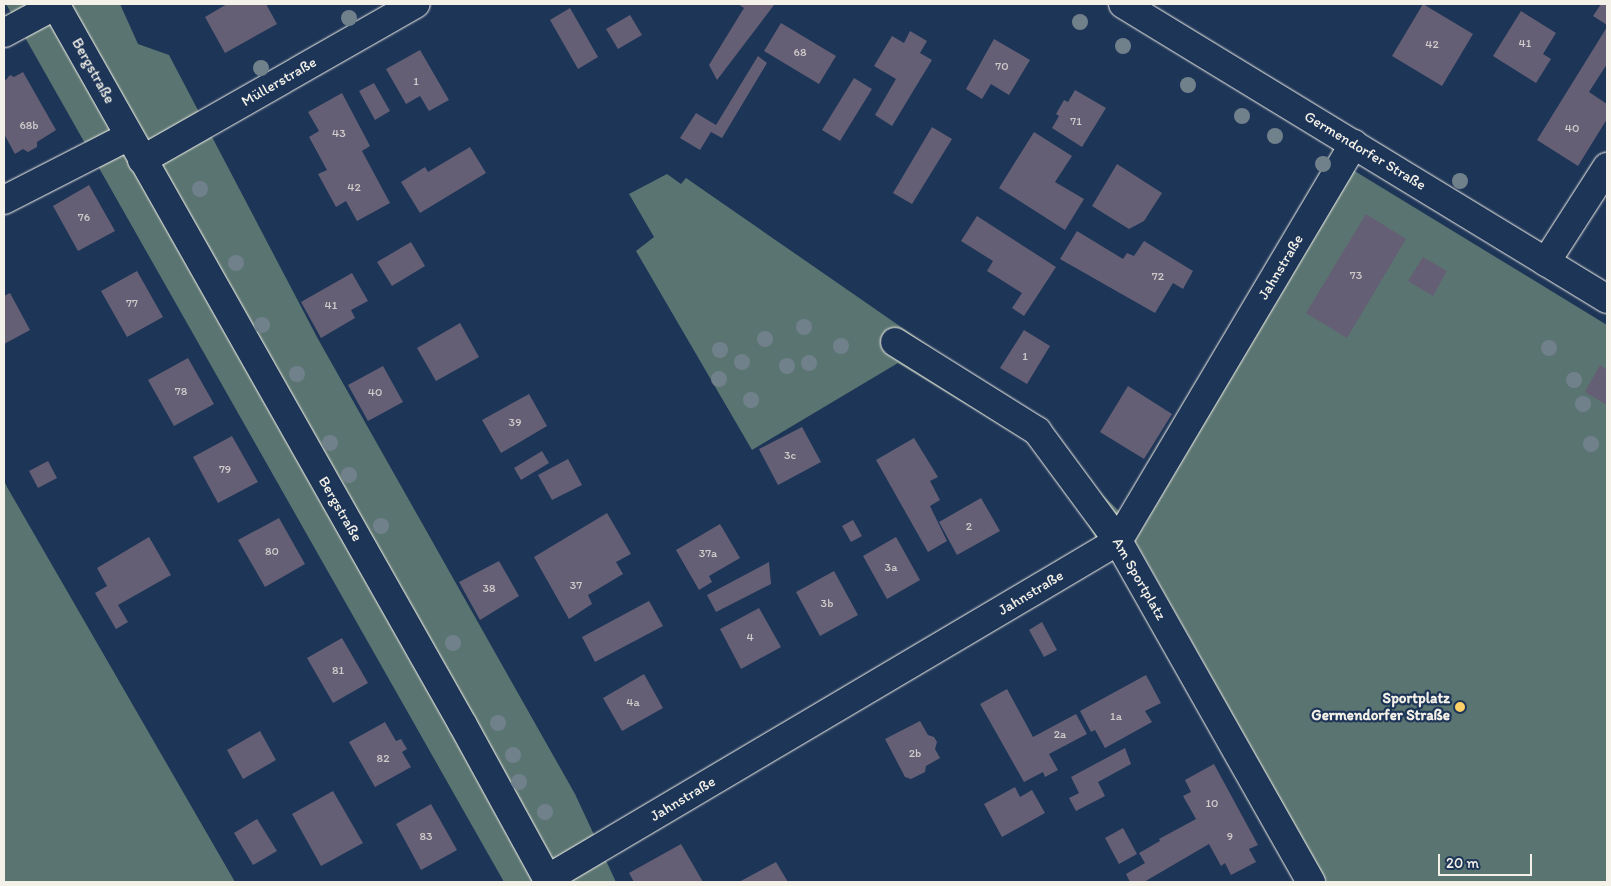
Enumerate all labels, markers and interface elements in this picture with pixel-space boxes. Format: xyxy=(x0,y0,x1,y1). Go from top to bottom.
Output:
street label: Bergstraße xyxy=(68,35,118,107)
house number: 41 xyxy=(1519,37,1531,51)
house number: 42 xyxy=(1425,38,1439,52)
house number: 68 xyxy=(794,46,806,60)
street label: Müllerstraße xyxy=(238,53,320,111)
house number: 70 xyxy=(995,60,1009,74)
house number: 1 xyxy=(413,75,419,89)
street label: Germendorfer Straße xyxy=(1301,108,1429,194)
house number: 71 xyxy=(1070,115,1082,129)
house number: 68b xyxy=(19,119,39,133)
house number: 40 xyxy=(1565,122,1579,136)
house number: 43 xyxy=(332,127,346,141)
house number: 42 xyxy=(347,181,361,195)
house number: 76 xyxy=(78,211,90,225)
street label: Jahnstraße xyxy=(1255,231,1307,303)
house number: 73 xyxy=(1350,269,1362,283)
house number: 72 xyxy=(1152,270,1164,284)
house number: 77 xyxy=(126,297,138,311)
house number: 41 xyxy=(325,299,337,313)
house number: 1 xyxy=(1022,350,1028,364)
house number: 78 xyxy=(175,385,187,399)
house number: 40 xyxy=(368,386,382,400)
house number: 39 xyxy=(509,416,521,430)
house number: 3c xyxy=(784,449,796,463)
house number: 79 xyxy=(219,463,231,477)
street label: Bergstraße xyxy=(314,473,366,545)
house number: 2 xyxy=(966,520,972,534)
street label: Am Sportplatz xyxy=(1108,534,1170,624)
house number: 80 xyxy=(265,545,279,559)
house number: 37a xyxy=(699,547,717,561)
house number: 3a xyxy=(885,561,897,575)
street label: Jahnstraße xyxy=(995,567,1067,619)
house number: 37 xyxy=(570,579,582,593)
house number: 38 xyxy=(482,582,496,596)
house number: 3b xyxy=(821,597,833,611)
house number: 4 xyxy=(746,631,754,645)
house number: 81 xyxy=(332,664,344,678)
place label: Sportplatz Germendorfer Straße xyxy=(1311,689,1450,724)
house number: 4a xyxy=(626,696,640,710)
marker: Sportplatz Germendorfer Straße xyxy=(1454,701,1466,713)
house number: 1a xyxy=(1110,710,1122,724)
house number: 2a xyxy=(1054,728,1066,742)
house number: 2b xyxy=(909,747,921,761)
house number: 82 xyxy=(377,752,389,766)
street label: Jahnstraße xyxy=(647,773,719,825)
house number: 10 xyxy=(1206,797,1218,811)
house number: 83 xyxy=(419,830,433,844)
house number: 9 xyxy=(1227,830,1233,844)
scale bar xyxy=(1441,844,1535,876)
text: 20 m xyxy=(1446,854,1479,872)

